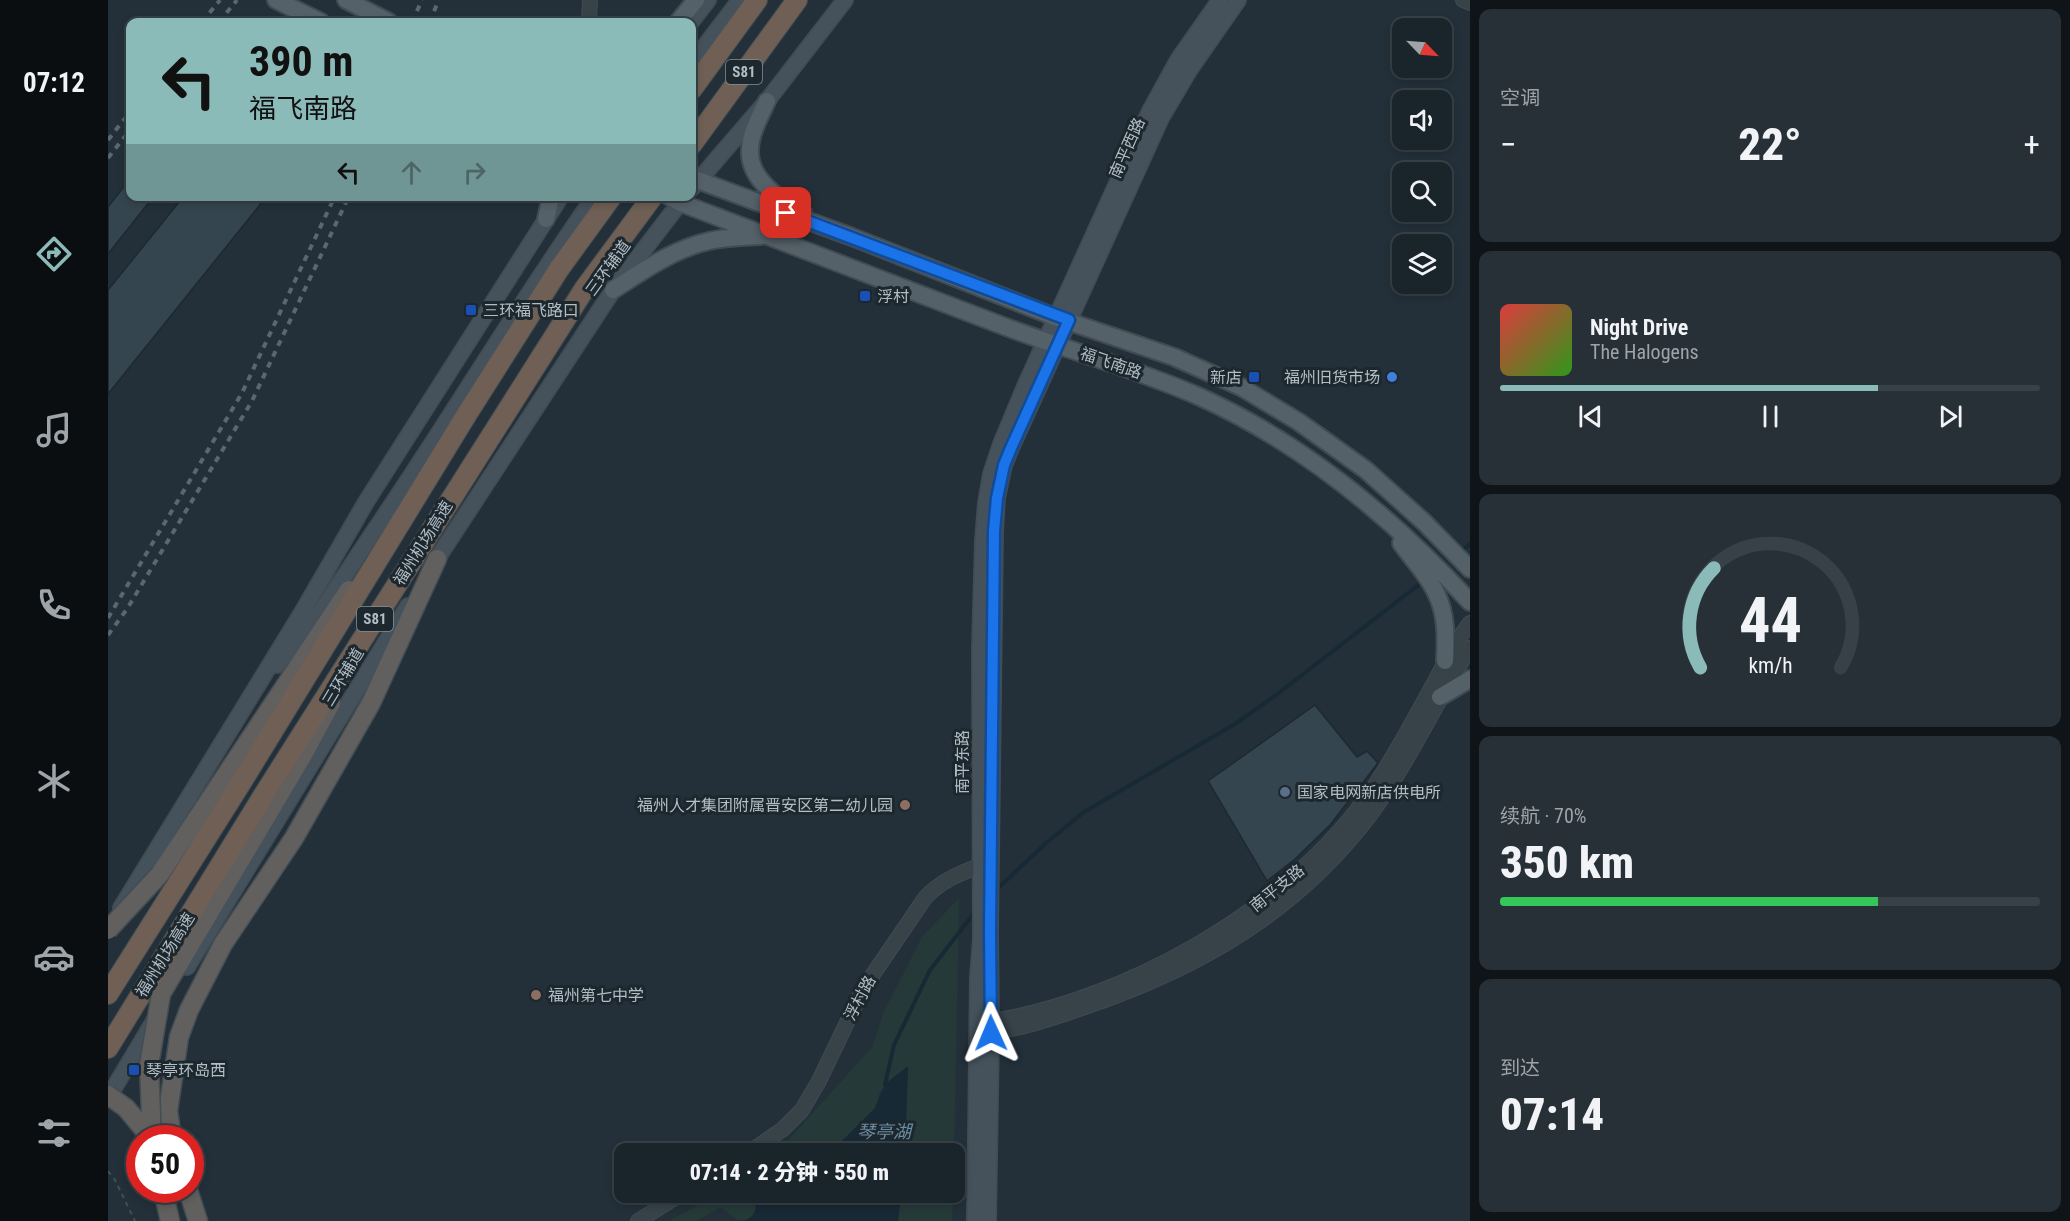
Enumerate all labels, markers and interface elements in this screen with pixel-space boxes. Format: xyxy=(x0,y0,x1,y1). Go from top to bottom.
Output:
north arrow xyxy=(1392,18,1452,78)
map controls xyxy=(1392,18,1452,294)
text: 390 m xyxy=(249,37,354,86)
icon: left xyxy=(150,42,228,120)
road number: S81 xyxy=(726,60,762,84)
text: 07:12 xyxy=(23,67,85,99)
text: 空调 xyxy=(1500,86,1540,110)
button: sound xyxy=(1392,90,1452,150)
text: 福飞南路 xyxy=(249,93,357,125)
street label: 南平西路 xyxy=(1105,115,1149,181)
text: 22° xyxy=(1738,118,1802,171)
text: − xyxy=(1500,125,1517,164)
text: + xyxy=(2024,125,2040,164)
icon: left xyxy=(332,156,365,189)
icon: ahead xyxy=(395,156,428,189)
icon: right xyxy=(458,156,491,189)
button: search xyxy=(1392,162,1452,222)
pin xyxy=(760,187,811,238)
icon: arrive xyxy=(769,196,802,229)
icon: directions xyxy=(33,233,75,275)
button: layers xyxy=(1392,234,1452,294)
street label: 三环辅道 xyxy=(582,237,634,299)
place label: 浮村 xyxy=(877,287,909,306)
marker: 浮村 xyxy=(858,289,872,303)
place label: 三环福飞路口 xyxy=(483,301,579,320)
marker: 三环福飞路口 xyxy=(464,303,478,317)
text: Night Drive xyxy=(1590,315,1688,340)
text: The Halogens xyxy=(1590,340,1699,364)
street label: 福飞南路 xyxy=(1078,344,1144,382)
place label: 新店 xyxy=(1210,368,1242,387)
place label: 福州旧货市场 xyxy=(1284,368,1380,387)
marker: 新店 xyxy=(1247,370,1261,384)
marker: 福州旧货市场 xyxy=(1385,370,1399,384)
icon: previous xyxy=(1574,400,1607,433)
icon: pause xyxy=(1754,400,1787,433)
icon: next xyxy=(1934,400,1967,433)
icon: music xyxy=(33,409,75,451)
street label: 福州机场高速 xyxy=(390,497,456,589)
icon: phone xyxy=(33,584,75,626)
text: 44 xyxy=(1738,584,1802,657)
road number: S81 xyxy=(357,607,393,631)
street label: 三环辅道 xyxy=(318,645,368,709)
text: km/h xyxy=(1748,653,1792,678)
street label: 南平东路 xyxy=(953,730,972,794)
icon: climate xyxy=(33,760,75,802)
place label: 国家电网新店供电所 xyxy=(1297,783,1441,802)
marker: 国家电网新店供电所 xyxy=(1278,785,1292,799)
place label: 福州人才集团附属晋安区第二幼儿园 xyxy=(637,796,893,815)
marker: 福州人才集团附属晋安区第二幼儿园 xyxy=(898,798,912,812)
text: 续航 · 70% xyxy=(1500,804,1586,828)
text: 350 km xyxy=(1500,836,1634,889)
street label: 南平支路 xyxy=(1246,860,1308,916)
street label: 福州机场高速 xyxy=(132,909,198,1001)
icon: car xyxy=(33,936,75,978)
street label: 浮村路 xyxy=(840,972,880,1024)
place label: 福州第七中学 xyxy=(548,986,644,1005)
marker: 福州第七中学 xyxy=(529,988,543,1002)
position arrow xyxy=(959,1001,1023,1065)
text: 到达 xyxy=(1500,1056,1540,1080)
place label: 琴亭环岛西 xyxy=(146,1061,226,1080)
marker: 琴亭环岛西 xyxy=(127,1063,141,1077)
text: 07:14 xyxy=(1500,1088,1604,1141)
icon: filters xyxy=(33,1112,75,1154)
water label: 琴亭湖 xyxy=(857,1121,914,1142)
speed limit sign: 50 xyxy=(126,1125,204,1203)
text: 07:14 · 2 分钟 · 550 m xyxy=(690,1160,889,1185)

